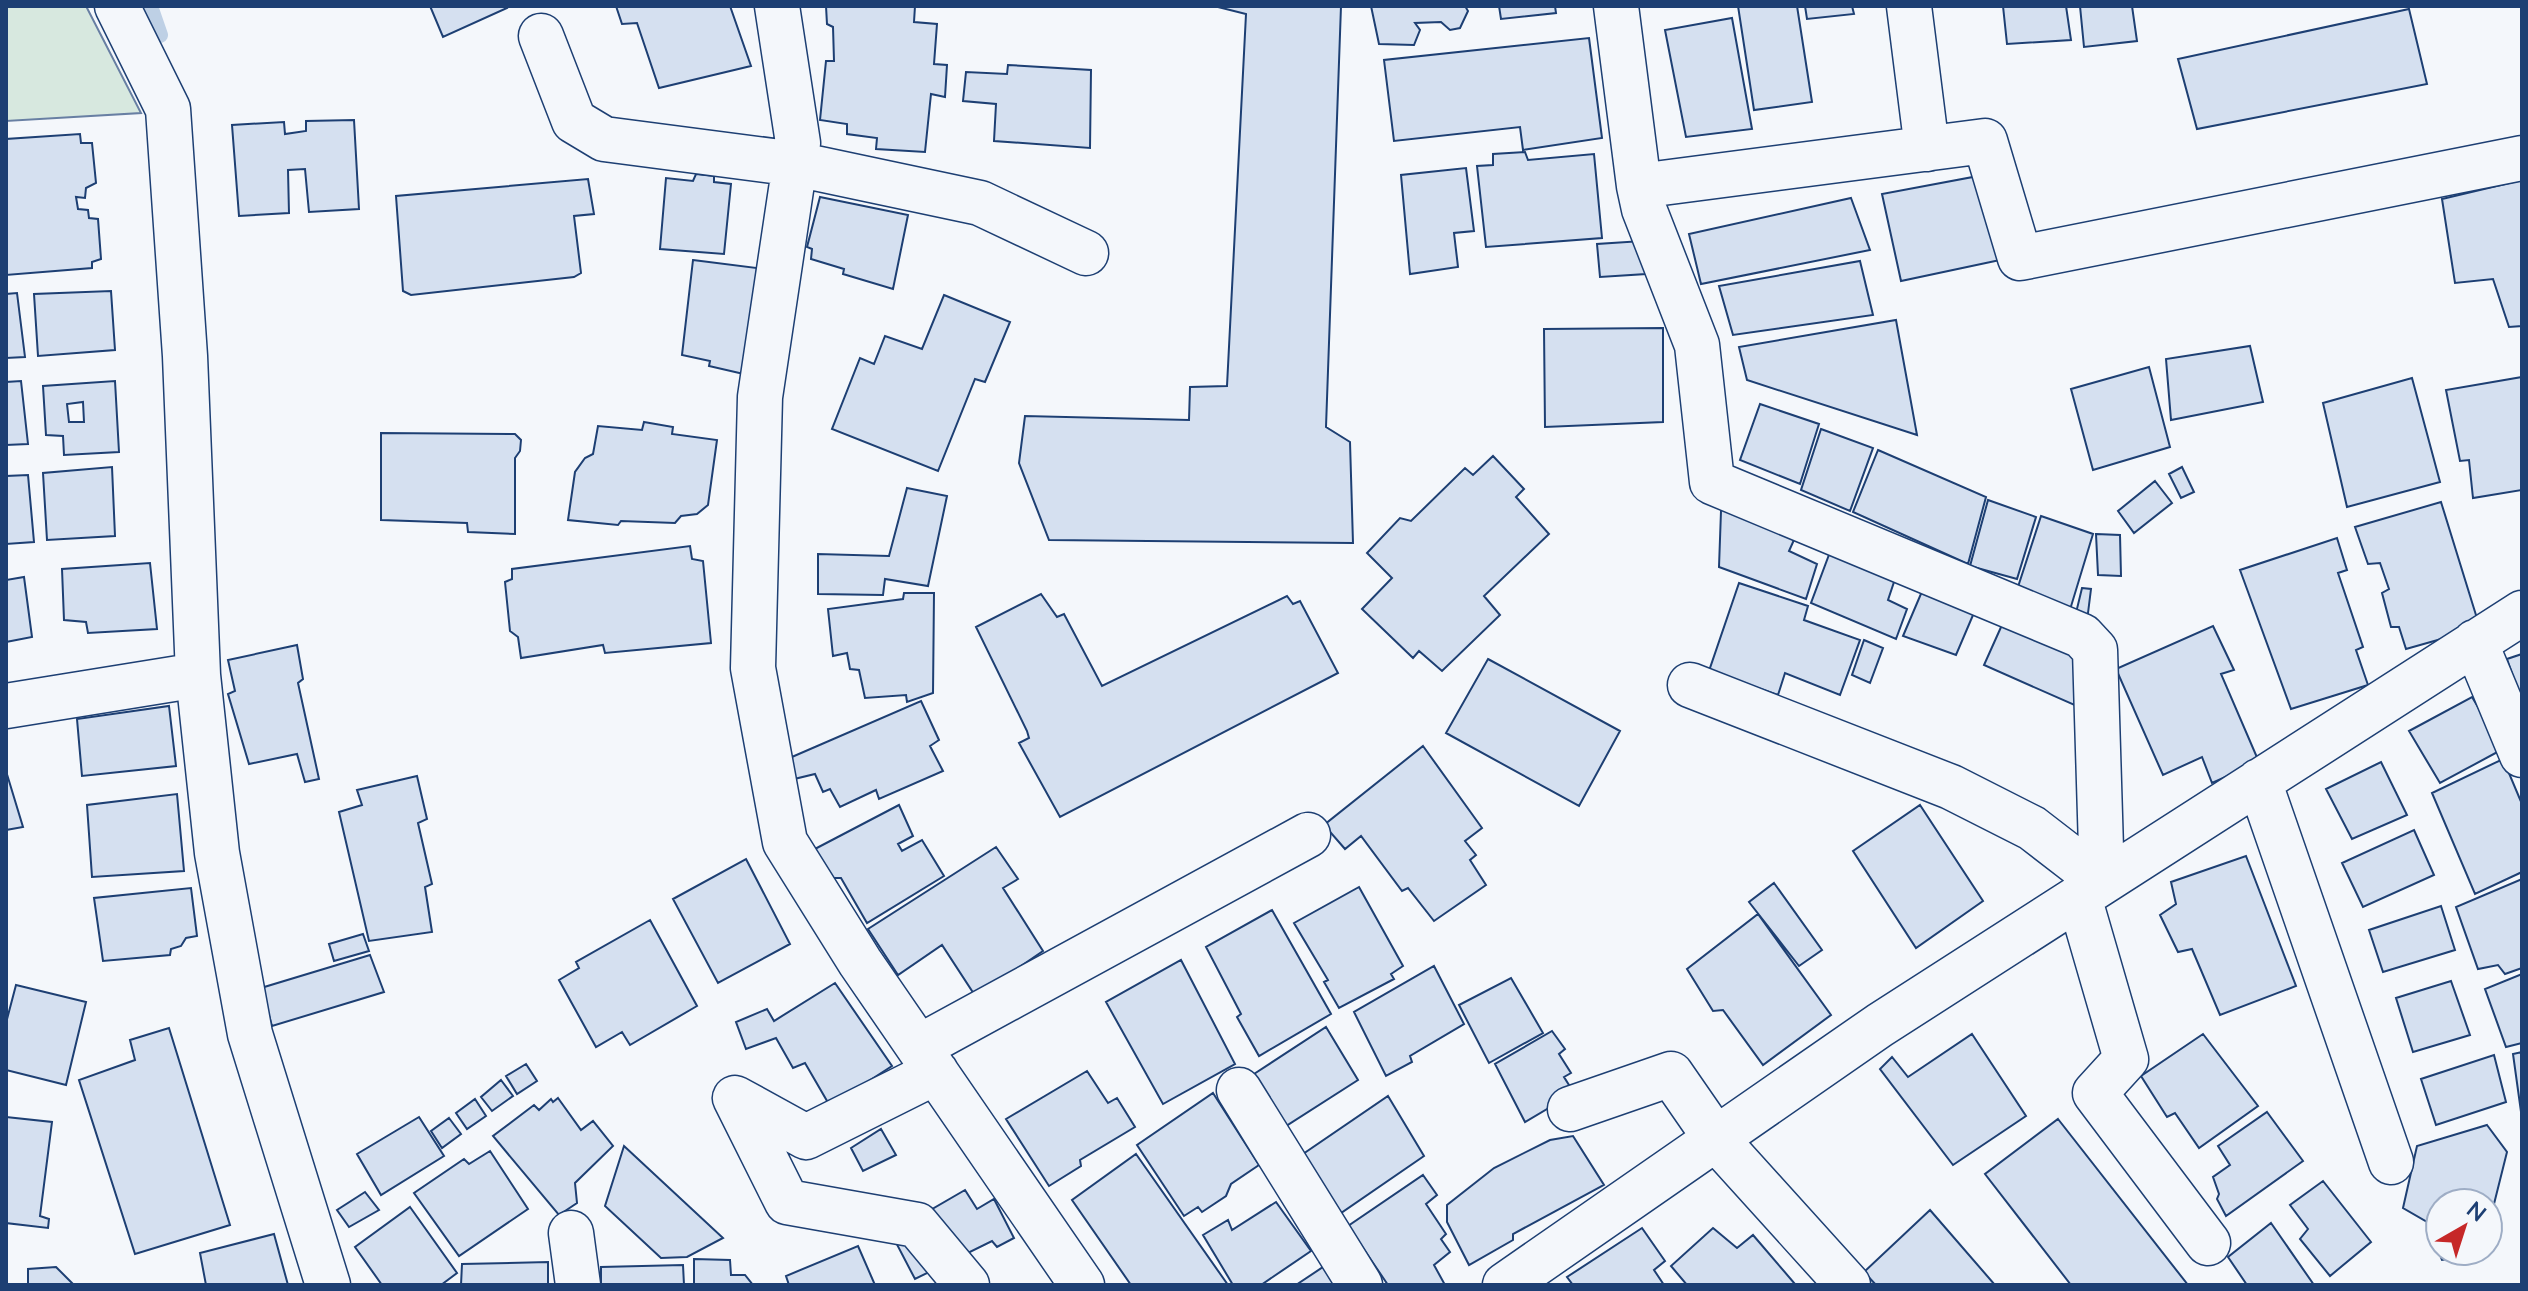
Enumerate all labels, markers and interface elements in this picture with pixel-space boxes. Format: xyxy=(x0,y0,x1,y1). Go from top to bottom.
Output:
north arrow xyxy=(2424,1187,2504,1267)
text: N xyxy=(2462,1195,2492,1227)

